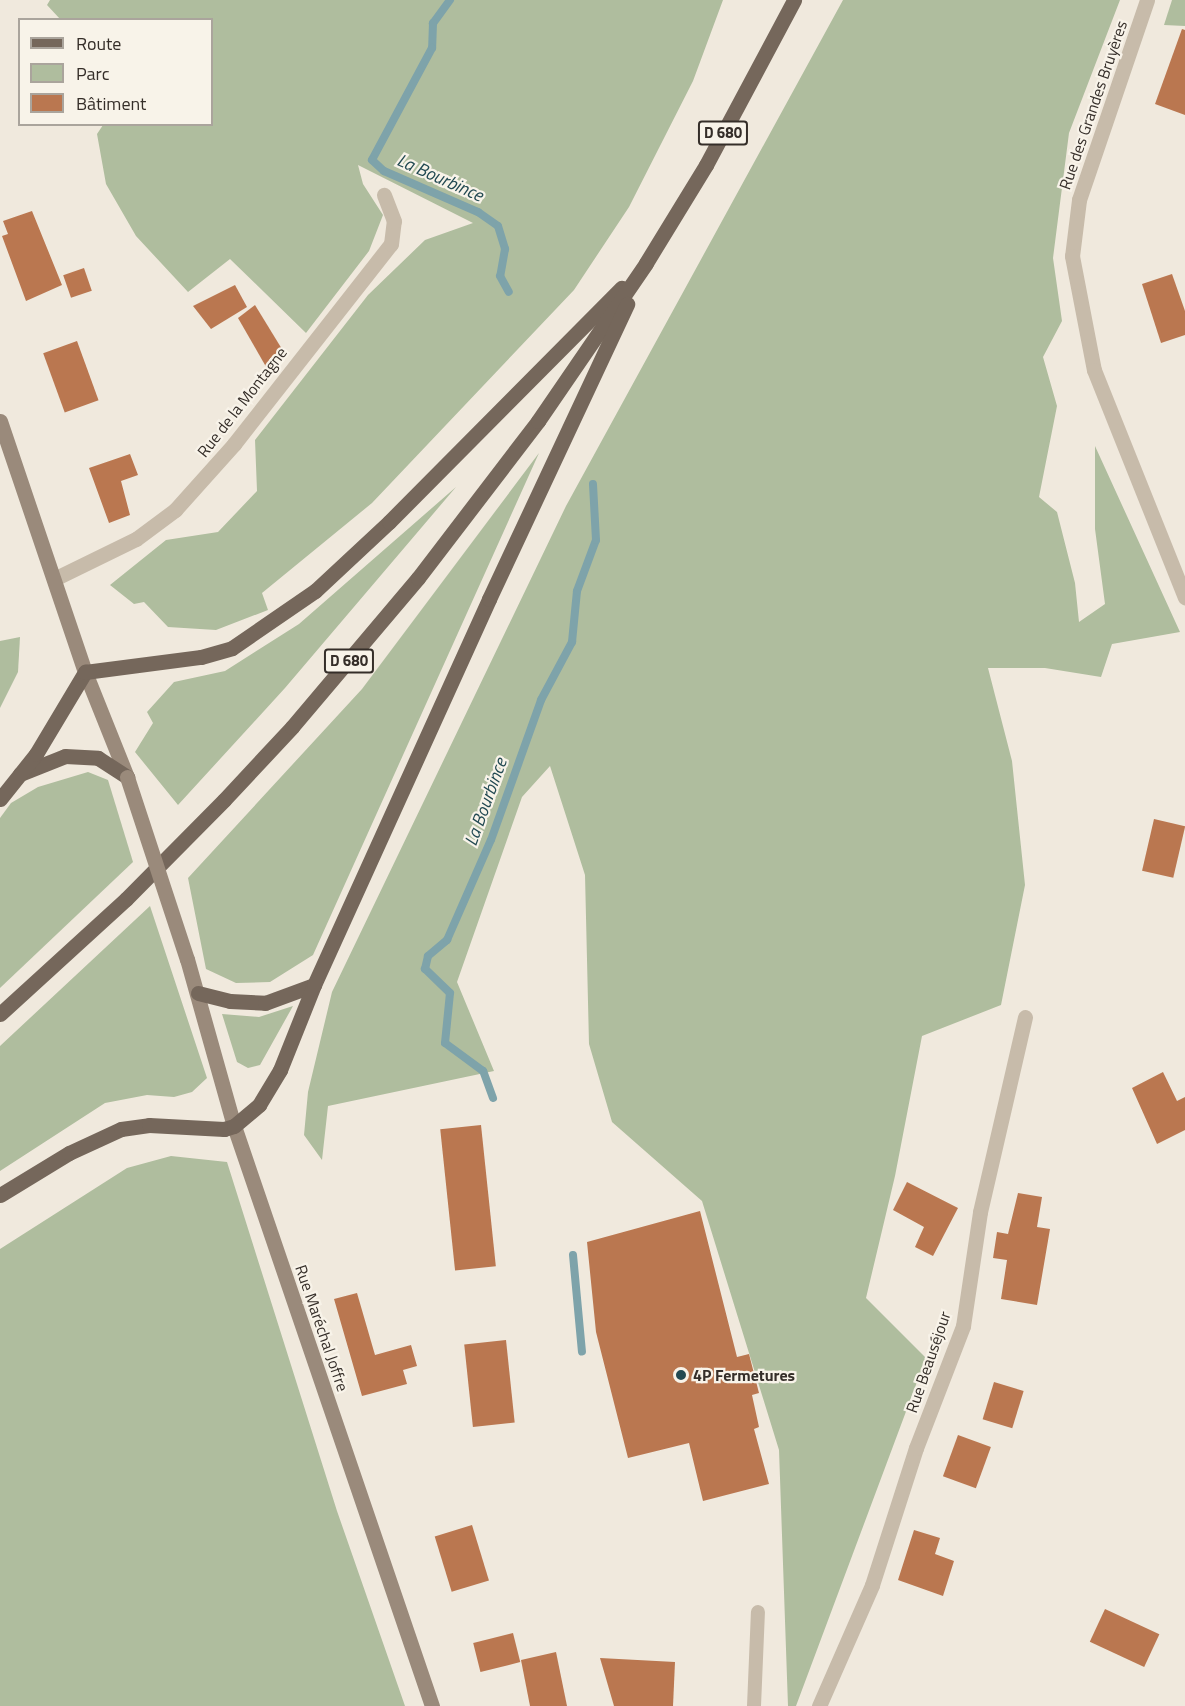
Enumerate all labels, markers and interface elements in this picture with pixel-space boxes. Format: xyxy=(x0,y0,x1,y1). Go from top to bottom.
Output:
legend xyxy=(18,18,213,126)
street label: Rue des Grandes Bruyères xyxy=(1055,18,1131,192)
text: Route xyxy=(76,30,121,57)
text: Parc xyxy=(76,60,110,87)
text: Bâtiment xyxy=(76,90,146,117)
road number: D 680 xyxy=(698,121,748,145)
water label: La Bourbince xyxy=(394,149,486,207)
street label: Rue de la Montagne xyxy=(193,343,291,461)
road number: D 680 xyxy=(324,649,374,673)
water label: La Bourbince xyxy=(460,755,512,849)
street label: Rue Maréchal Joffre xyxy=(291,1262,353,1394)
street label: Rue Beauséjour xyxy=(902,1309,954,1415)
place label: 4P Fermetures xyxy=(693,1365,795,1385)
marker: 4P Fermetures xyxy=(674,1368,688,1382)

